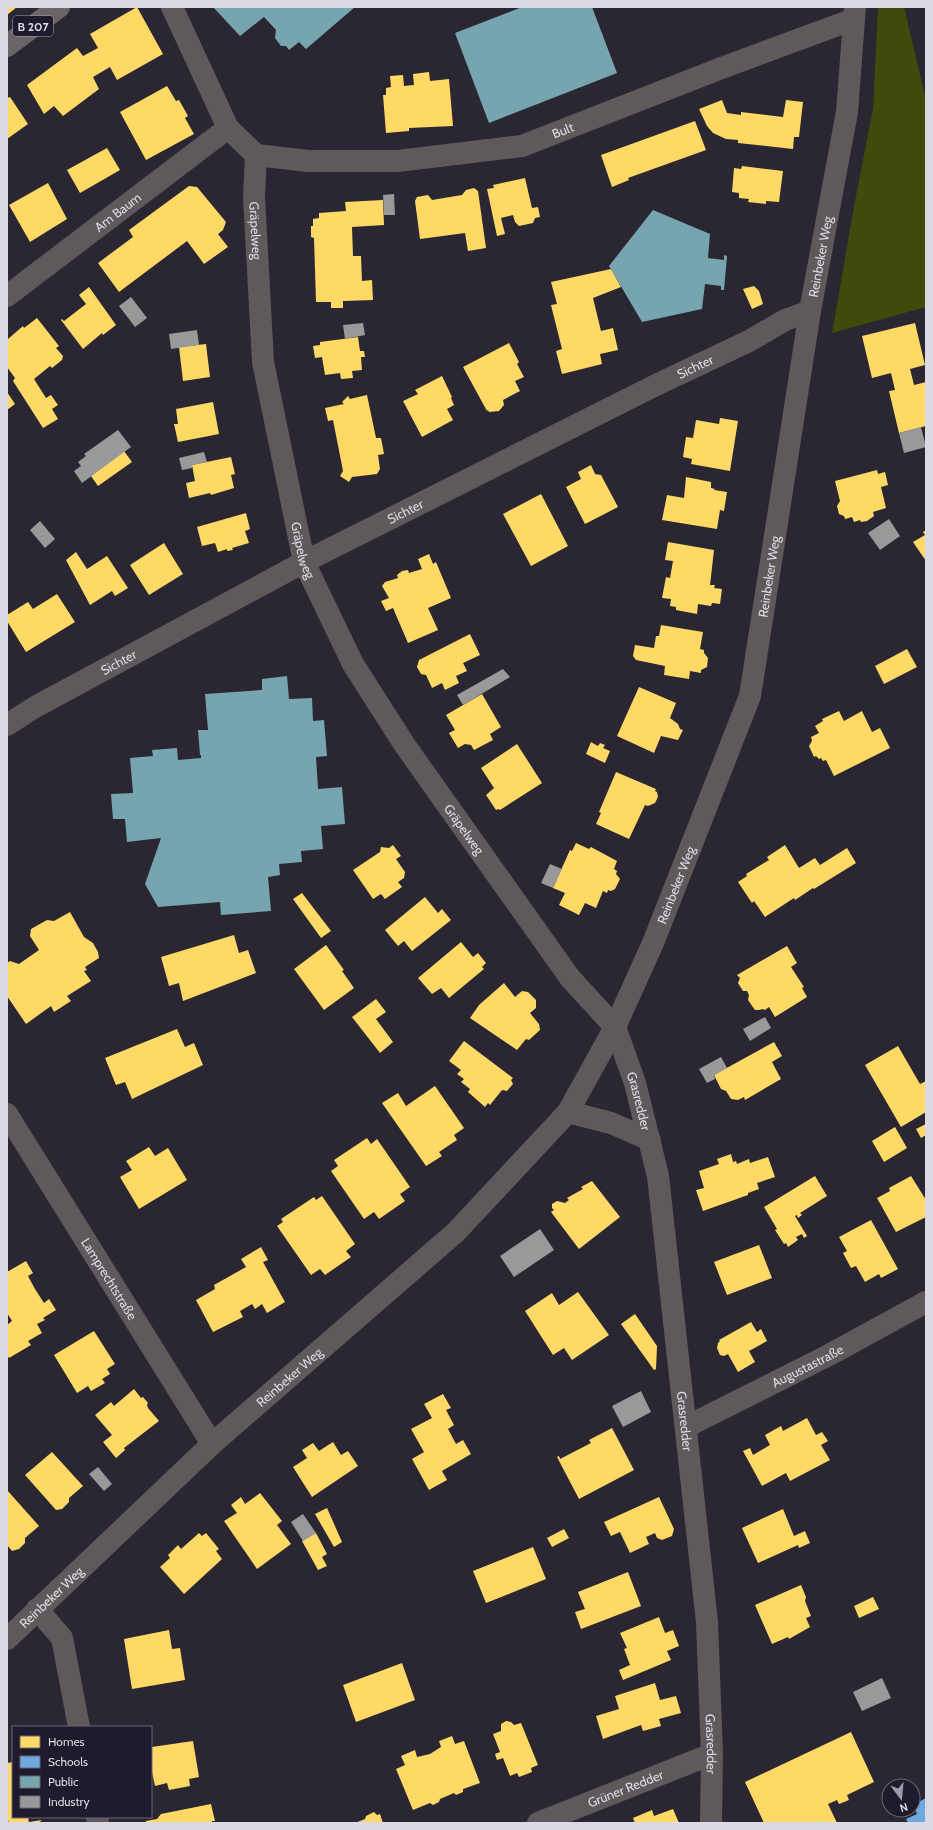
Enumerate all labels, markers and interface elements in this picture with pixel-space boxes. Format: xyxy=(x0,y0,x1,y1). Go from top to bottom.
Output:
road number: B 207 xyxy=(13,16,53,36)
street label: Bult xyxy=(550,118,576,142)
street label: Am Baum xyxy=(91,189,144,235)
street label: Gräpelweg xyxy=(246,201,265,261)
street label: Reinbeker Weg xyxy=(805,214,836,299)
street label: Sichter xyxy=(674,351,716,382)
street label: Sichter xyxy=(384,495,427,527)
street label: Gräpelweg xyxy=(288,520,319,582)
street label: Reinbeker Weg xyxy=(754,534,783,618)
street label: Sichter xyxy=(98,646,140,678)
street label: Gräpelweg xyxy=(441,801,488,858)
street label: Reinbeker Weg xyxy=(653,843,698,926)
street label: Grasredder xyxy=(624,1069,655,1133)
street label: Lamprechtstraße xyxy=(78,1235,141,1323)
street label: Augustastraße xyxy=(769,1341,846,1391)
street label: Reinbeker Weg xyxy=(253,1344,326,1410)
street label: Grasredder xyxy=(674,1390,696,1453)
street label: Reinbeker Weg xyxy=(16,1562,87,1631)
street label: Grasredder xyxy=(702,1713,720,1775)
legend xyxy=(12,1726,152,1818)
text: Homes xyxy=(48,1734,85,1749)
text: Schools xyxy=(48,1754,88,1769)
street label: Grüner Redder xyxy=(585,1766,666,1811)
text: Public xyxy=(48,1774,79,1789)
north arrow xyxy=(881,1778,921,1818)
text: Industry xyxy=(48,1794,89,1809)
text: N xyxy=(898,1800,909,1815)

